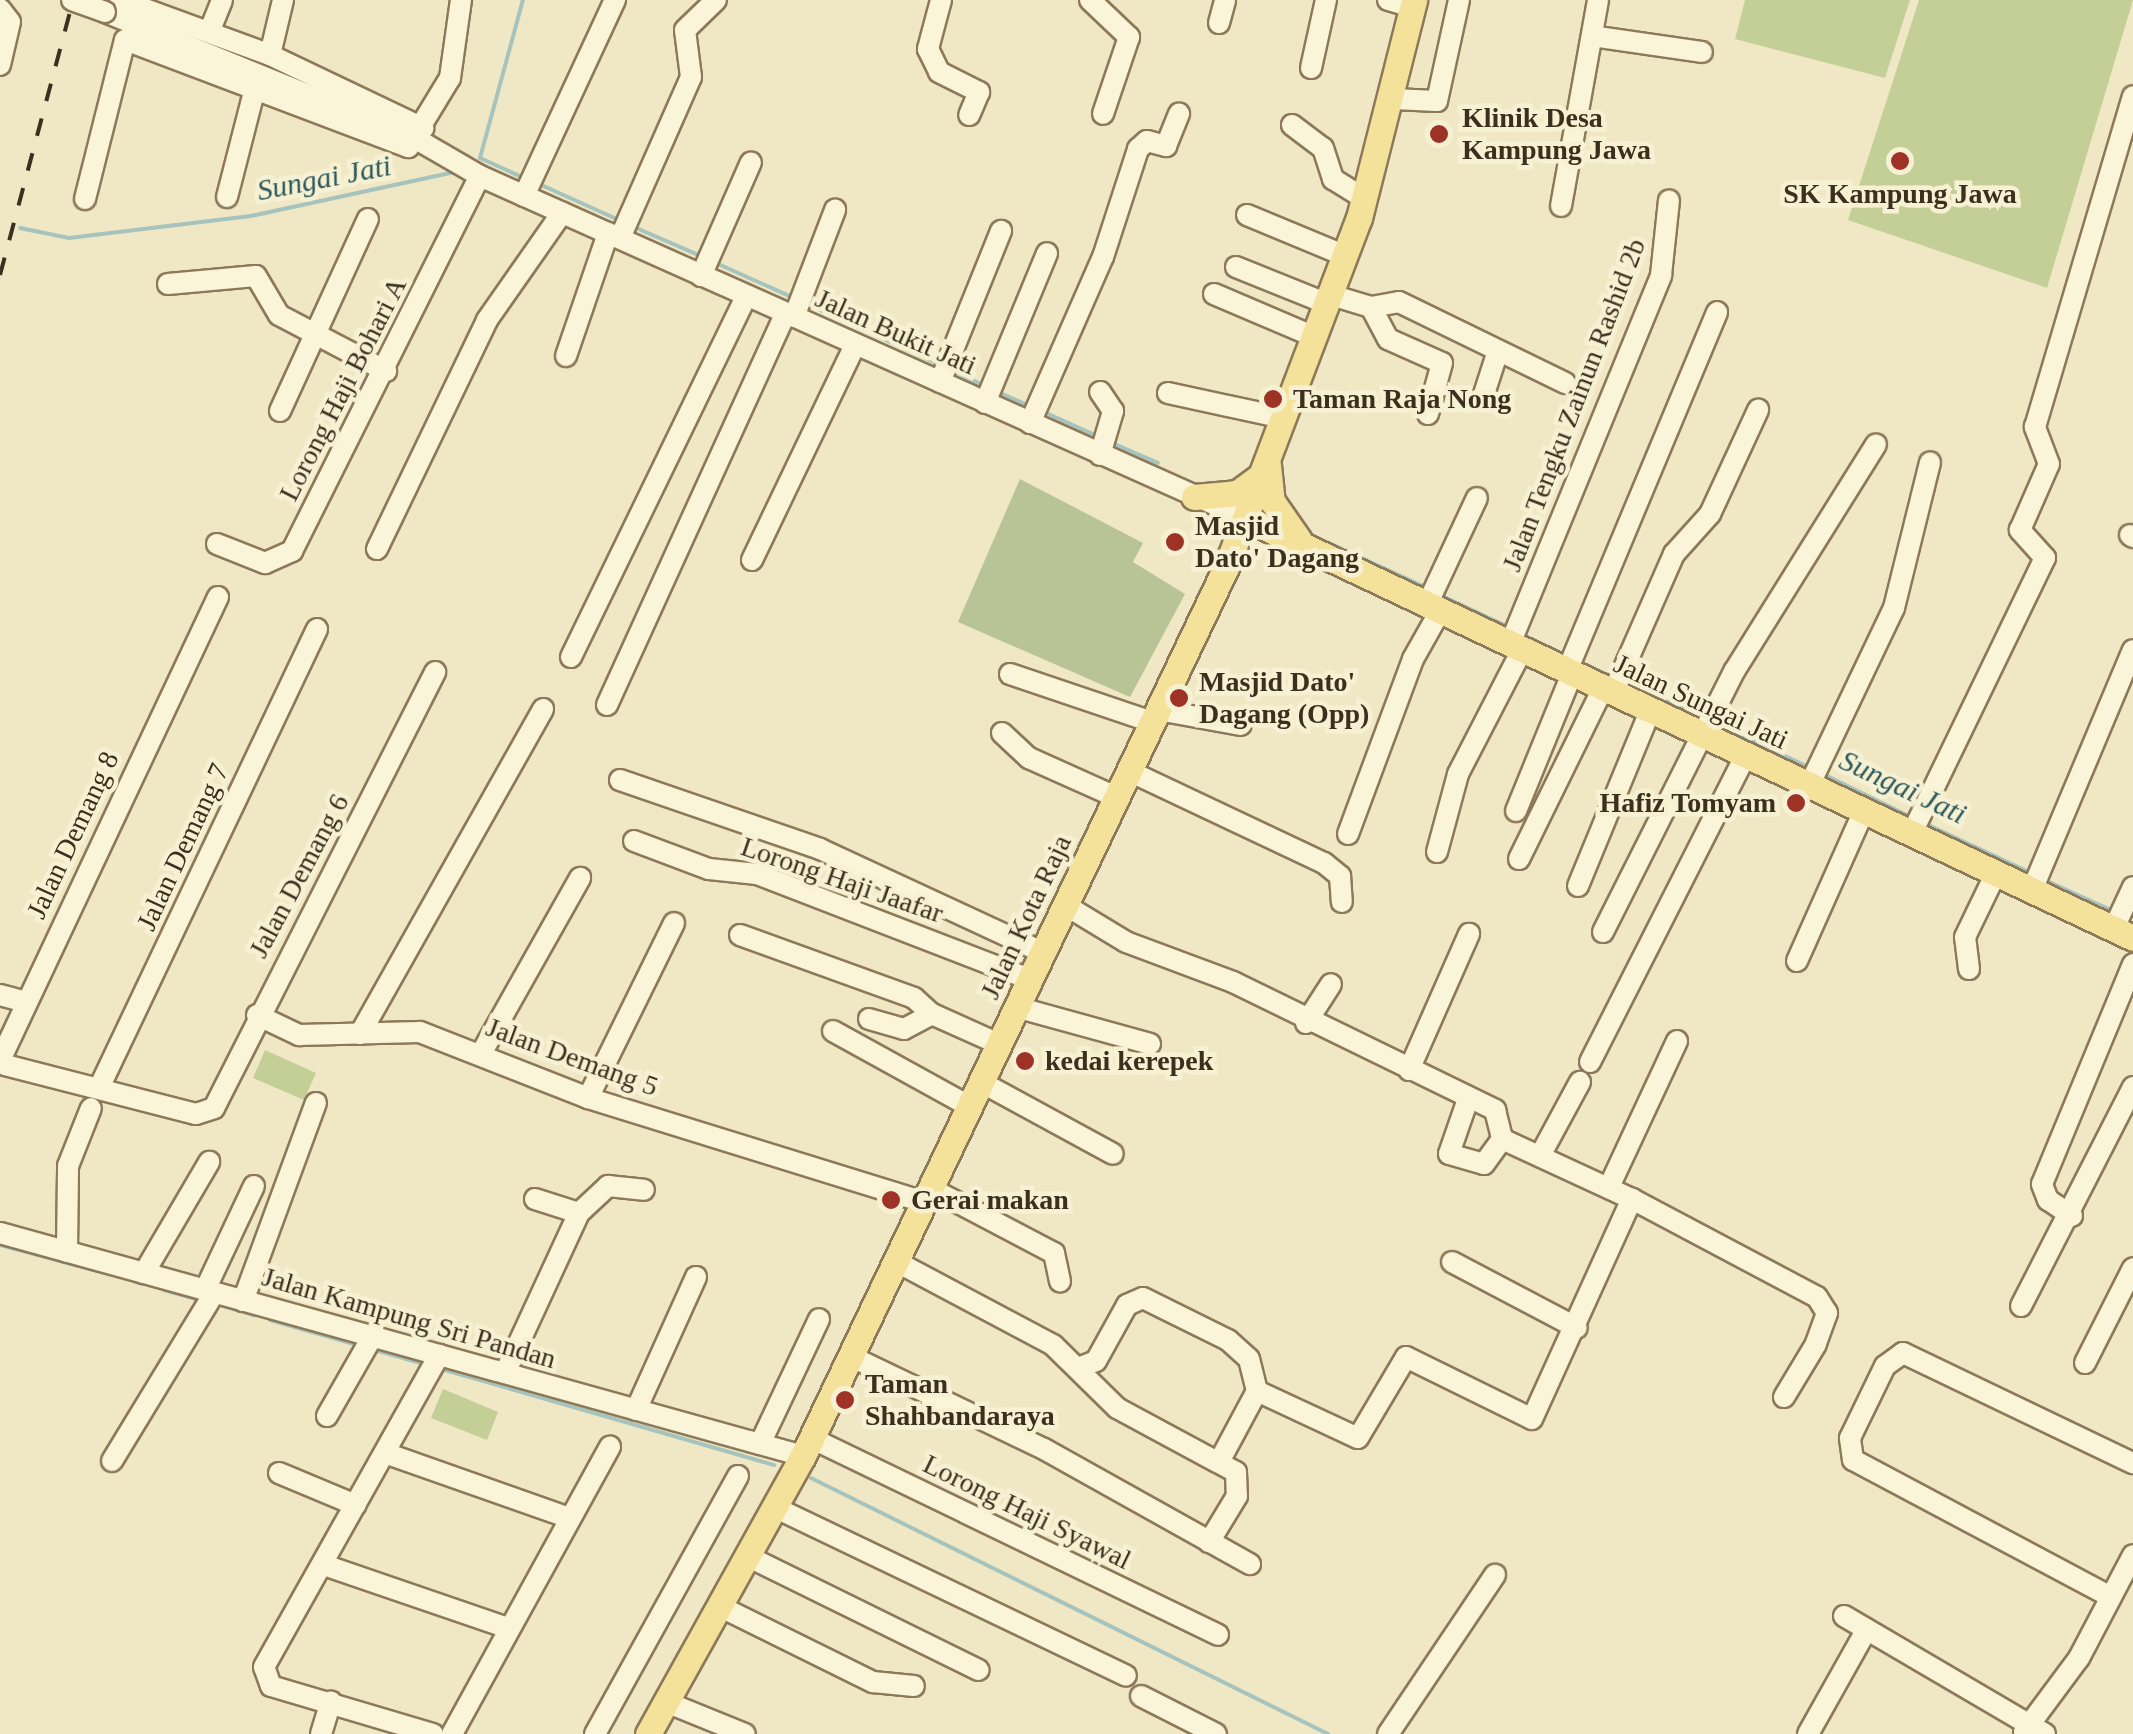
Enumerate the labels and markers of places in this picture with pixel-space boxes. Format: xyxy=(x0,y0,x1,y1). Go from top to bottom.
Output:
place label: Klinik Desa Kampung Jawa xyxy=(1462,101,1651,167)
marker: Klinik Desa Kampung Jawa xyxy=(1426,121,1452,147)
marker: SK Kampung Jawa xyxy=(1889,150,1911,172)
place label: SK Kampung Jawa xyxy=(1783,177,2017,211)
place label: Taman Raja Nong xyxy=(1293,382,1511,416)
marker: Taman Raja Nong xyxy=(1262,388,1284,410)
place label: Masjid Dato' Dagang xyxy=(1195,509,1359,575)
marker: Masjid Dato' Dagang xyxy=(1164,531,1186,553)
place label: Masjid Dato' Dagang (Opp) xyxy=(1199,665,1369,731)
marker: Masjid Dato' Dagang (Opp) xyxy=(1168,687,1190,709)
place label: Hafiz Tomyam xyxy=(1599,786,1776,820)
marker: Hafiz Tomyam xyxy=(1785,792,1807,814)
place label: kedai kerepek xyxy=(1045,1044,1213,1078)
marker: kedai kerepek xyxy=(1014,1050,1036,1072)
place label: Gerai makan xyxy=(911,1183,1069,1217)
marker: Gerai makan xyxy=(880,1189,902,1211)
place label: Taman Shahbandaraya xyxy=(865,1367,1055,1433)
marker: Taman Shahbandaraya xyxy=(834,1389,856,1411)

